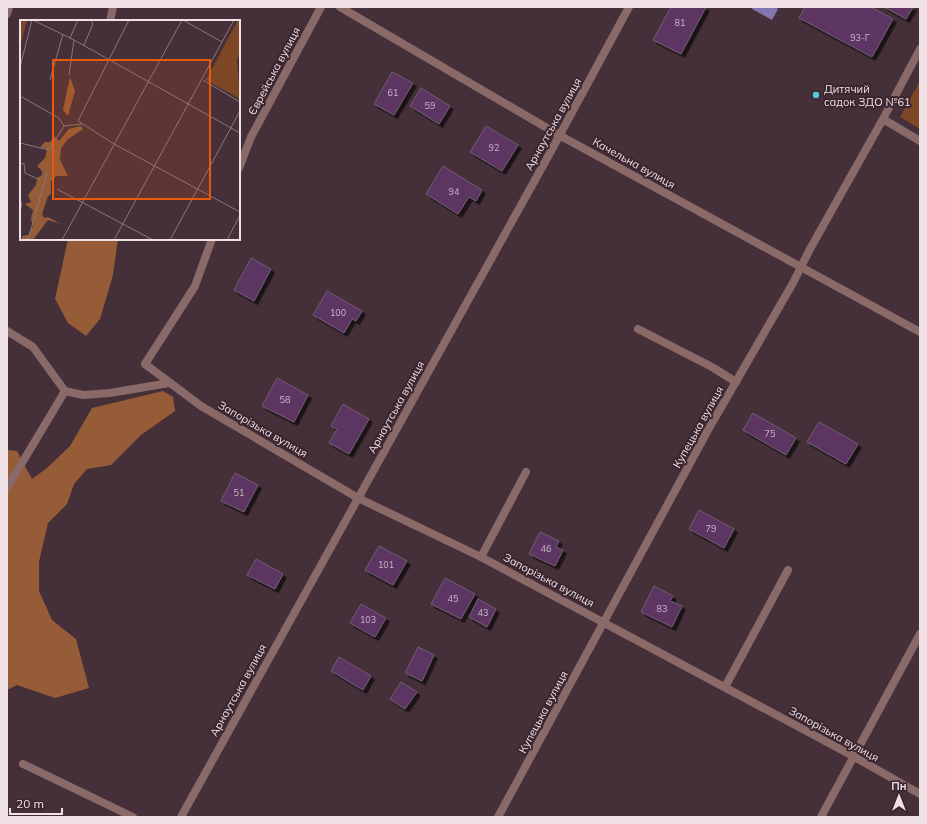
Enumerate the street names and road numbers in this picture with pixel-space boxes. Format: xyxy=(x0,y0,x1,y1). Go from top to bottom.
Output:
street label: Єврейська вулиця xyxy=(245,25,303,117)
street label: Арнаутська вулиця xyxy=(522,75,584,173)
street label: Качельна вулиця xyxy=(590,134,678,192)
street label: Арнаутська вулиця xyxy=(365,358,427,456)
street label: Купецька вулиця xyxy=(670,384,726,470)
street label: Запорізька вулиця xyxy=(216,398,310,460)
street label: Запорізька вулиця xyxy=(501,550,597,610)
street label: Арнаутська вулиця xyxy=(207,641,269,739)
street label: Купецька вулиця xyxy=(515,668,571,756)
street label: Запорізька вулиця xyxy=(786,703,882,765)

